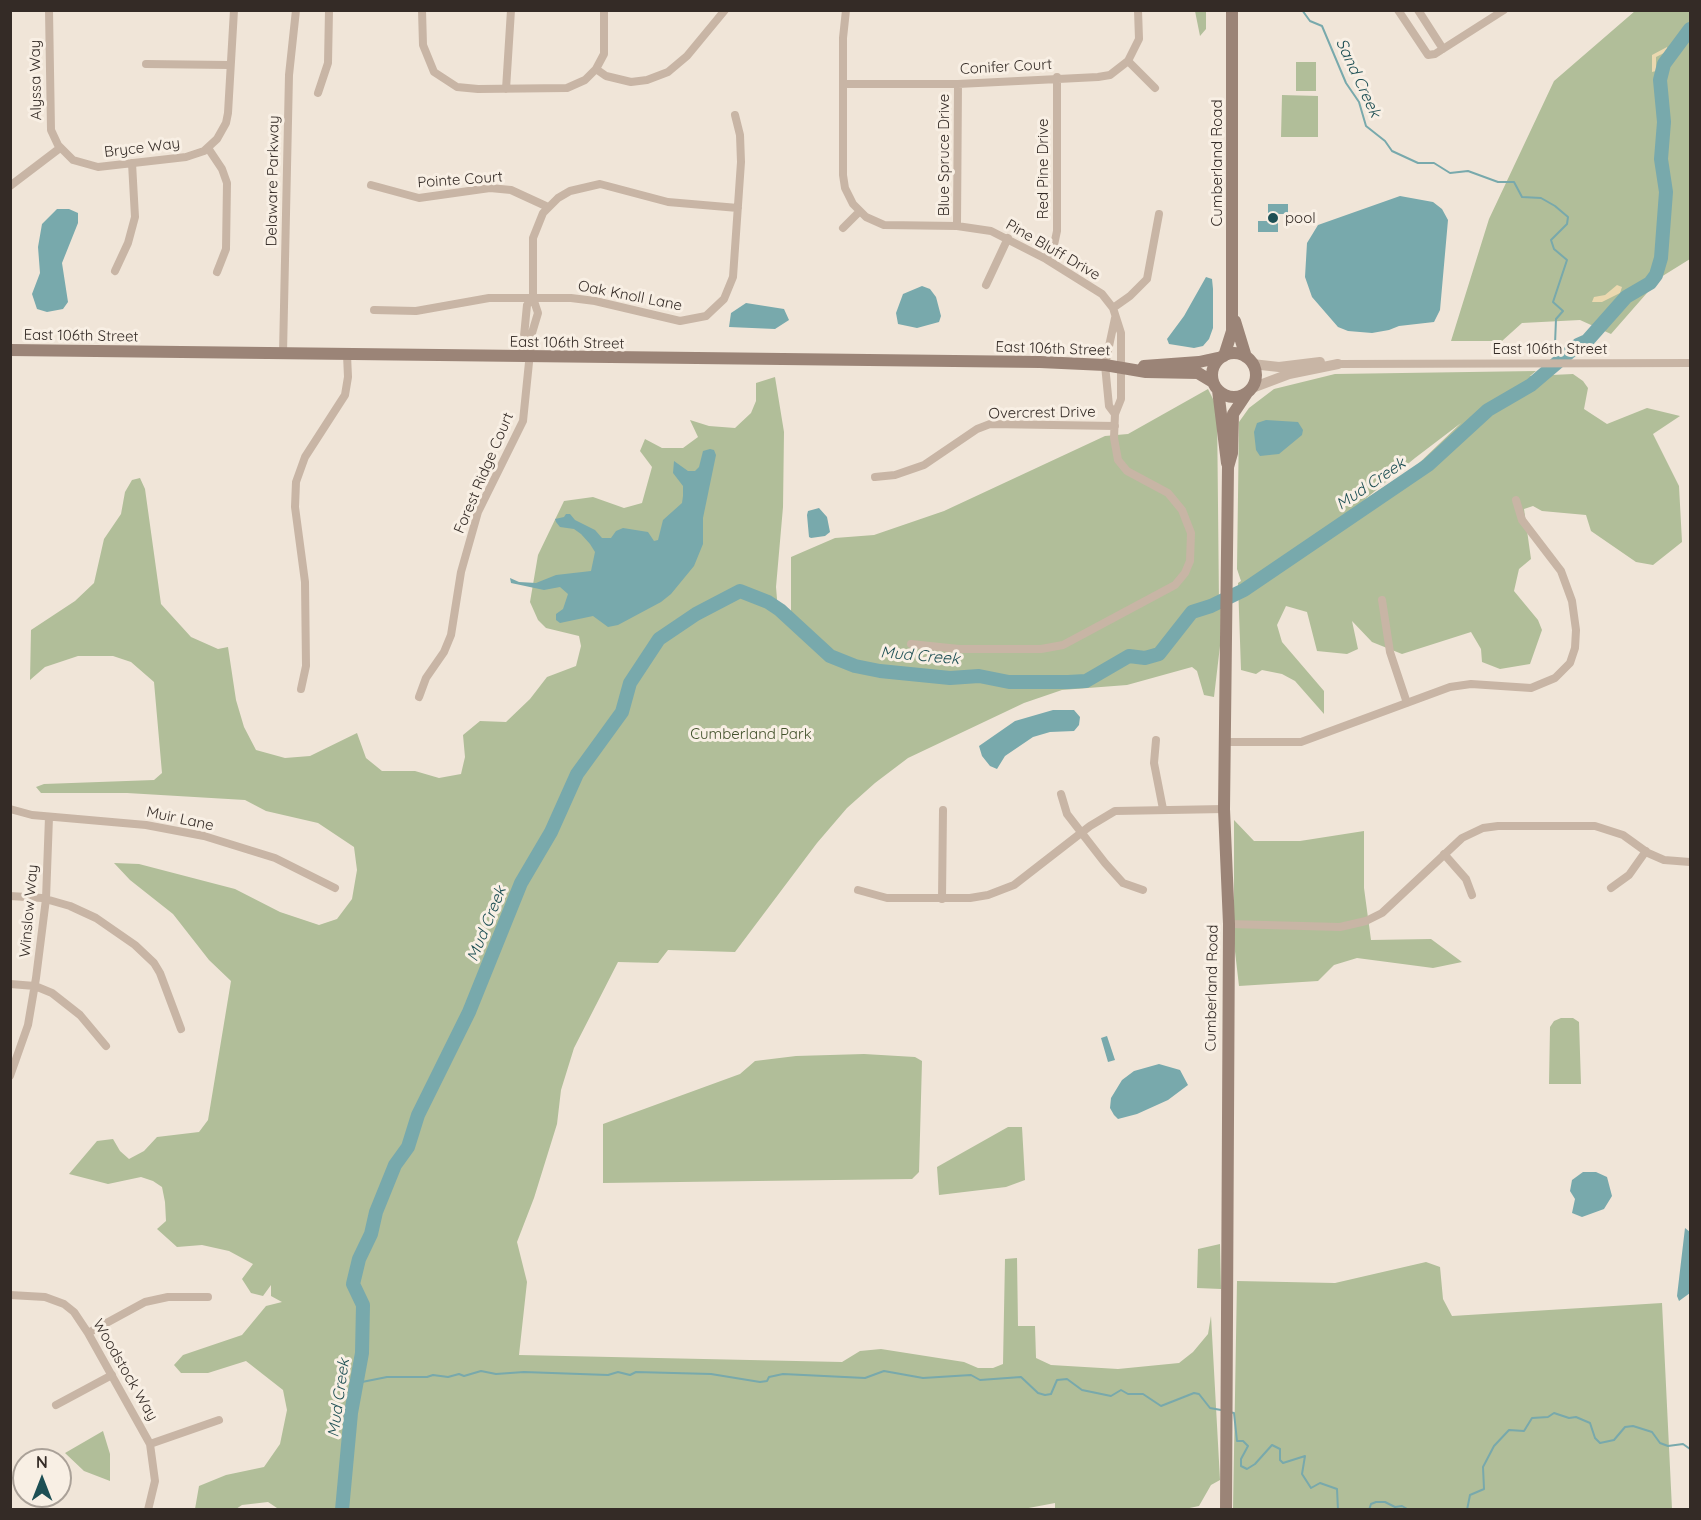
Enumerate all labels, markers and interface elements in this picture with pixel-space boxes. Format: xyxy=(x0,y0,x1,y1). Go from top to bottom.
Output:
water label: Sand Creek xyxy=(1331,35,1385,121)
street label: Alyssa Way xyxy=(26,40,46,120)
street label: Conifer Court xyxy=(960,56,1052,78)
street label: Blue Spruce Drive xyxy=(935,94,953,216)
street label: Cumberland Road xyxy=(1208,100,1226,226)
street label: Delaware Parkway xyxy=(263,115,283,247)
street label: Red Pine Drive xyxy=(1034,118,1052,220)
street label: Bryce Way xyxy=(103,134,181,162)
street label: Pointe Court xyxy=(417,168,503,192)
place label: pool xyxy=(1285,209,1316,227)
marker: pool xyxy=(1266,211,1280,225)
street label: Pine Bluff Drive xyxy=(1003,216,1103,284)
street label: Oak Knoll Lane xyxy=(576,277,684,315)
street label: East 106th Street xyxy=(23,326,139,346)
street label: East 106th Street xyxy=(509,333,625,353)
street label: East 106th Street xyxy=(995,338,1111,360)
street label: East 106th Street xyxy=(1492,340,1608,358)
street label: Overcrest Drive xyxy=(988,403,1096,423)
street label: Forest Ridge Court xyxy=(450,410,518,536)
water label: Mud Creek xyxy=(1333,454,1409,514)
water label: Mud Creek xyxy=(880,643,960,669)
park label: Cumberland Park xyxy=(690,725,812,743)
street label: Muir Lane xyxy=(145,803,215,835)
street label: Winslow Way xyxy=(16,864,42,958)
water label: Mud Creek xyxy=(463,884,511,964)
street label: Cumberland Road xyxy=(1202,924,1222,1052)
street label: Woodstock Way xyxy=(89,1316,161,1424)
water label: Mud Creek xyxy=(324,1357,354,1439)
north arrow xyxy=(12,1448,72,1508)
text: N xyxy=(36,1452,48,1472)

